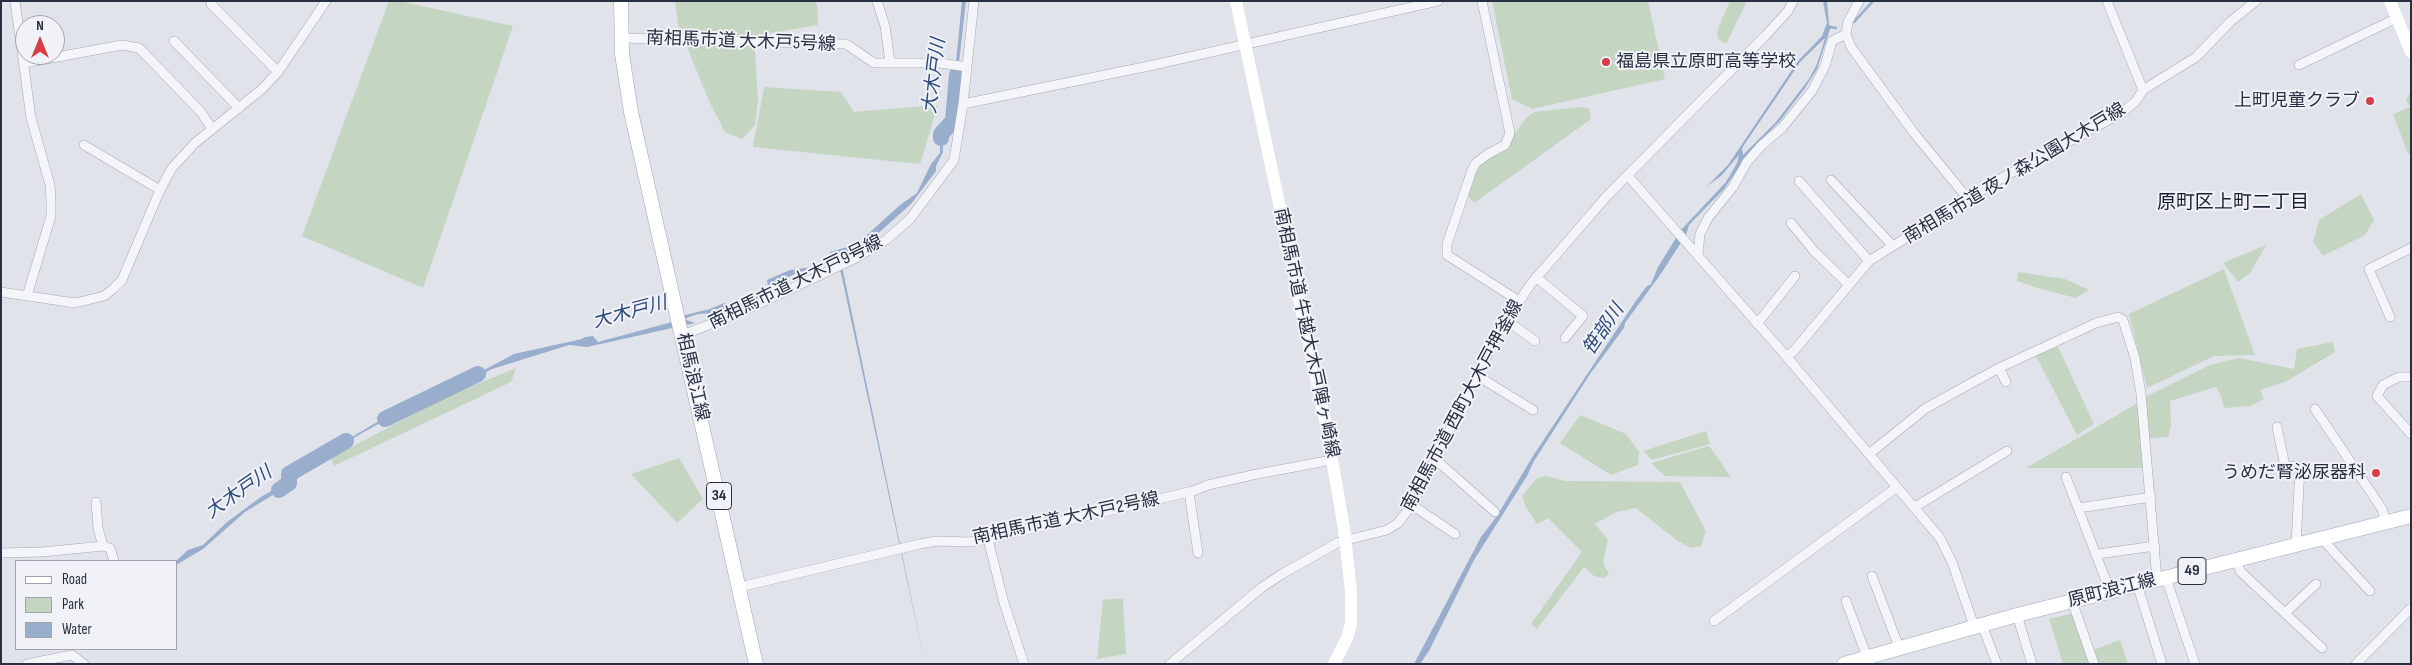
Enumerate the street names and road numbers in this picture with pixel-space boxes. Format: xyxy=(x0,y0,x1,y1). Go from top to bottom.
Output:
street label: 南相馬市道 大木戸5号線 xyxy=(646,28,836,56)
street label: 南相馬市道 夜ノ森公園大木戸線 xyxy=(1900,99,2130,249)
street label: 南相馬市道 牛越大木戸陣ヶ崎線 xyxy=(1269,206,1343,460)
street label: 南相馬市道 大木戸9号線 xyxy=(706,231,886,335)
street label: 南相馬市道 西町大木戸押釜線 xyxy=(1398,296,1528,516)
street label: 相馬浪江線 xyxy=(671,331,713,423)
road number: 34 xyxy=(706,482,732,510)
street label: 南相馬市道 大木戸2号線 xyxy=(971,489,1161,549)
road number: 49 xyxy=(2178,558,2206,584)
street label: 原町浪江線 xyxy=(2066,570,2158,612)

